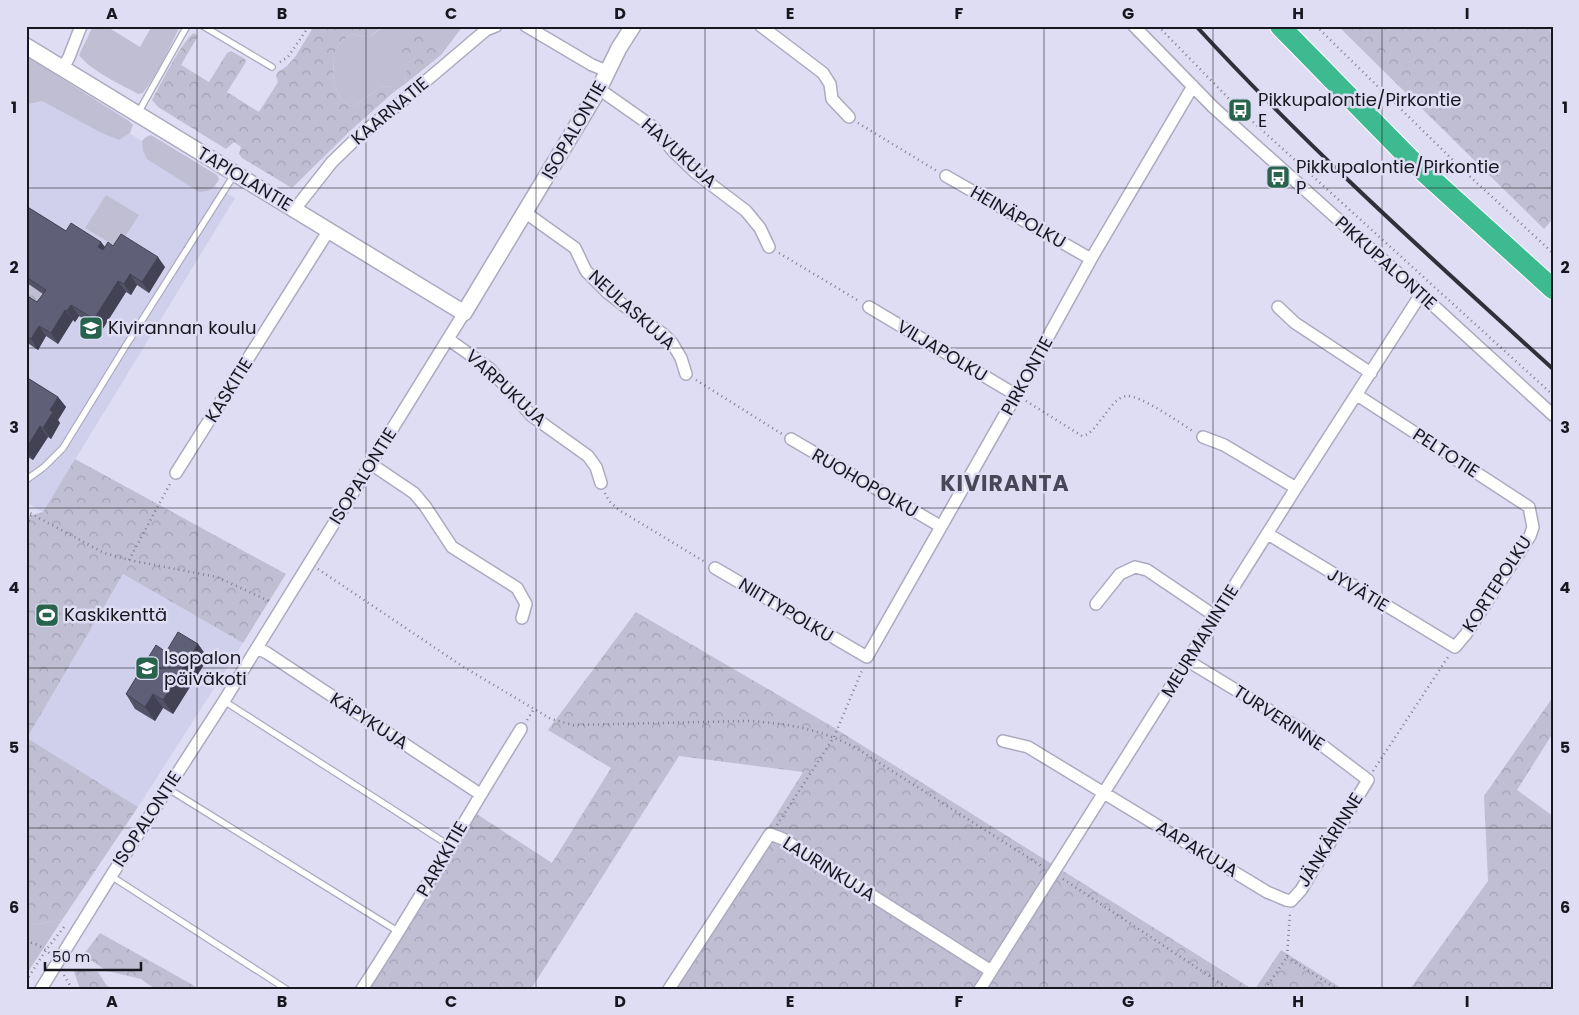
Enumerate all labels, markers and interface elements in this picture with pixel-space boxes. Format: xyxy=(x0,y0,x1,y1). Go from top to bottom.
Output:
text: A xyxy=(106,2,118,25)
text: B xyxy=(277,2,287,25)
text: C xyxy=(445,2,457,25)
text: D xyxy=(614,2,626,25)
text: E xyxy=(786,2,794,25)
text: F xyxy=(955,2,964,25)
text: G xyxy=(1122,2,1134,25)
text: H xyxy=(1292,2,1304,25)
text: I xyxy=(1465,2,1469,25)
street label: KAARNATIE xyxy=(346,71,434,150)
street label: ISOPALONTIE xyxy=(535,76,612,183)
place label: Pikkupalontie/Pirkontie E xyxy=(1258,87,1461,133)
text: 1 xyxy=(11,96,17,119)
text: 1 xyxy=(1562,96,1568,119)
bus stop icon: Pikkupalontie/Pirkontie E xyxy=(1227,97,1253,123)
street label: HAVUKUJA xyxy=(636,112,722,193)
street label: TAPIOLANTIE xyxy=(193,140,297,217)
place label: Pikkupalontie/Pirkontie P xyxy=(1296,154,1499,200)
bus stop icon: Pikkupalontie/Pirkontie P xyxy=(1265,164,1291,190)
street label: HEINÄPOLKU xyxy=(966,179,1070,254)
street label: PIKKUPALONTIE xyxy=(1330,210,1443,315)
text: 2 xyxy=(9,256,19,279)
text: 2 xyxy=(1560,256,1570,279)
street label: NEULASKUJA xyxy=(583,264,681,355)
street label: VILJAPOLKU xyxy=(892,314,992,387)
school or university icon: Kivirannan koulu xyxy=(78,315,104,341)
place label: Kivirannan koulu xyxy=(108,315,256,340)
street label: PIRKONTIE xyxy=(995,332,1059,420)
street label: VARPUKUJA xyxy=(460,344,552,432)
street label: KASKITIE xyxy=(199,353,258,427)
text: 3 xyxy=(9,416,19,439)
text: 3 xyxy=(1560,416,1570,439)
street label: PELTOTIE xyxy=(1408,422,1484,483)
street label: ISOPALONTIE xyxy=(323,423,402,529)
street label: RUOHOPOLKU xyxy=(807,442,923,523)
district label: KIVIRANTA xyxy=(940,468,1070,499)
street label: KORTEPOLKU xyxy=(1456,531,1537,637)
street label: JYVÄTIE xyxy=(1323,561,1394,618)
street label: NIITTYPOLKU xyxy=(734,571,838,648)
text: 4 xyxy=(9,576,20,599)
text: 4 xyxy=(1560,576,1571,599)
street label: MEURMANINTIE xyxy=(1155,580,1244,702)
sports icon: Kaskikenttä xyxy=(34,602,60,628)
place label: Kaskikenttä xyxy=(64,602,167,627)
place label: Isopalon päiväkoti xyxy=(164,645,247,691)
school or university icon: Isopalon päiväkoti xyxy=(134,655,160,681)
street label: TURVERINNE xyxy=(1229,679,1330,756)
street label: KÄPYKUJA xyxy=(325,686,413,755)
text: 5 xyxy=(9,736,19,759)
text: 5 xyxy=(1560,736,1570,759)
street label: ISOPALONTIE xyxy=(106,766,187,872)
street label: JÄNKÄRINNE xyxy=(1291,788,1369,892)
street label: AAPAKUJA xyxy=(1152,814,1243,883)
street label: PARKKITIE xyxy=(410,817,473,901)
street label: LAURINKUJA xyxy=(778,830,880,907)
text: 6 xyxy=(9,896,19,919)
text: 6 xyxy=(1560,896,1570,919)
scale bar xyxy=(45,940,141,972)
text: 50 m xyxy=(52,946,90,967)
text: A xyxy=(106,990,118,1013)
text: B xyxy=(277,990,287,1013)
text: C xyxy=(445,990,457,1013)
text: D xyxy=(614,990,626,1013)
text: E xyxy=(786,990,794,1013)
text: F xyxy=(955,990,964,1013)
text: G xyxy=(1122,990,1134,1013)
text: H xyxy=(1292,990,1304,1013)
text: I xyxy=(1465,990,1469,1013)

